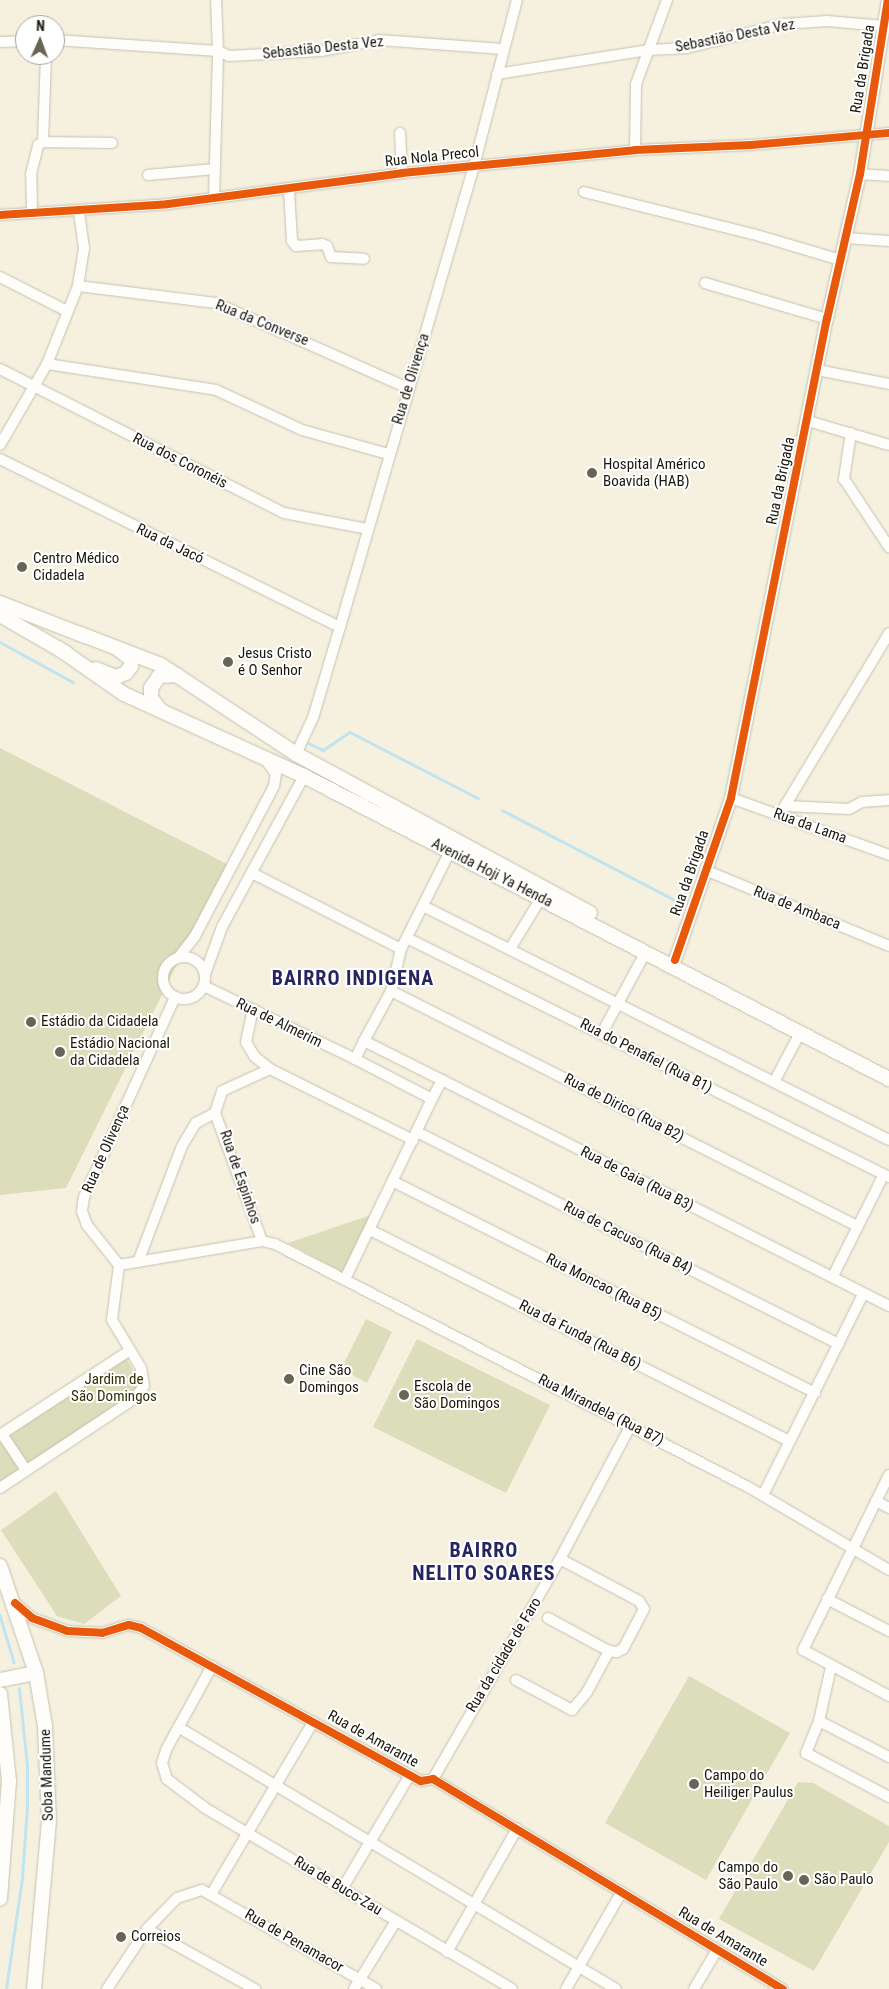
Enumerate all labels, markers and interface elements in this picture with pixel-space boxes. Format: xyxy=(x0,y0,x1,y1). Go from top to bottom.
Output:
north arrow xyxy=(15,15,65,65)
street label: Sebastião Desta Vez xyxy=(674,16,796,56)
text: N xyxy=(36,18,45,34)
street label: Rua da Brigada xyxy=(847,23,879,115)
street label: Sebastião Desta Vez xyxy=(262,33,384,63)
street label: Rua Nola Precol xyxy=(384,143,480,171)
street label: Rua da Converse xyxy=(213,296,311,350)
street label: Rua de Olivença xyxy=(389,331,433,427)
street label: Rua dos Coronéis xyxy=(130,429,230,493)
street label: Rua da Brigada xyxy=(763,435,799,527)
place label: Hospital Américo Boavida (HAB) xyxy=(603,455,705,490)
marker: Hospital Américo Boavida (HAB) xyxy=(585,466,599,480)
street label: Rua da Jacó xyxy=(133,520,207,568)
place label: Centro Médico Cidadela xyxy=(33,549,119,584)
marker: Centro Médico Cidadela xyxy=(15,560,29,574)
place label: Jesus Cristo é O Senhor xyxy=(238,644,312,679)
marker: Jesus Cristo é O Senhor xyxy=(222,656,234,668)
street label: Rua da Lama xyxy=(771,804,849,848)
street label: Rua da Brigada xyxy=(667,828,713,918)
street label: Avenida Hoji Ya Henda xyxy=(428,835,556,911)
street label: Rua de Ambaca xyxy=(751,882,843,934)
district label: BAIRRO INDIGENA xyxy=(270,966,436,990)
street label: Rua de Almerim xyxy=(233,994,325,1052)
place label: Estádio da Cidadela xyxy=(41,1013,159,1031)
street label: Rua do Penafiel (Rua B1) xyxy=(577,1015,715,1097)
marker: Estádio da Cidadela xyxy=(25,1016,37,1028)
place label: Estádio Nacional da Cidadela xyxy=(70,1034,170,1069)
marker: Estádio Nacional da Cidadela xyxy=(54,1046,66,1058)
street label: Rua de Dirico (Rua B2) xyxy=(561,1070,687,1146)
street label: Rua de Olivença xyxy=(79,1102,133,1196)
street label: Rua de Espinhos xyxy=(216,1128,264,1226)
street label: Rua de Gaia (Rua B3) xyxy=(577,1143,697,1215)
street label: Rua de Cacuso (Rua B4) xyxy=(560,1198,696,1278)
street label: Rua Moncao (Rua B5) xyxy=(543,1250,665,1324)
street label: Rua da Funda (Rua B6) xyxy=(516,1296,644,1374)
place label: Cine São Domingos xyxy=(299,1361,359,1396)
park label: Jardim de São Domingos xyxy=(71,1370,157,1405)
street label: Rua Mirandela (Rua B7) xyxy=(535,1370,667,1450)
marker: Cine São Domingos xyxy=(283,1373,295,1385)
place label: Escola de São Domingos xyxy=(414,1377,500,1412)
marker: Escola de São Domingos xyxy=(398,1389,410,1401)
district label: BAIRRO NELITO SOARES xyxy=(411,1538,557,1585)
street label: Rua da cidade de Faro xyxy=(463,1594,545,1716)
street label: Rua de Amarante xyxy=(324,1707,422,1771)
street label: Soba Mandume xyxy=(36,1729,58,1821)
place label: Campo do Heiliger Paulus xyxy=(704,1766,793,1801)
marker: Campo do Heiliger Paulus xyxy=(688,1778,700,1790)
street label: Rua de Buco-Zau xyxy=(291,1853,385,1919)
place label: Campo do São Paulo xyxy=(718,1858,778,1893)
marker: Campo do São Paulo xyxy=(782,1870,794,1882)
place label: São Paulo xyxy=(814,1871,874,1889)
marker: São Paulo xyxy=(798,1874,810,1886)
street label: Rua de Amarante xyxy=(675,1903,771,1971)
street label: Rua de Penamacor xyxy=(241,1905,347,1977)
place label: Correios xyxy=(131,1928,181,1946)
marker: Correios xyxy=(115,1931,127,1943)

